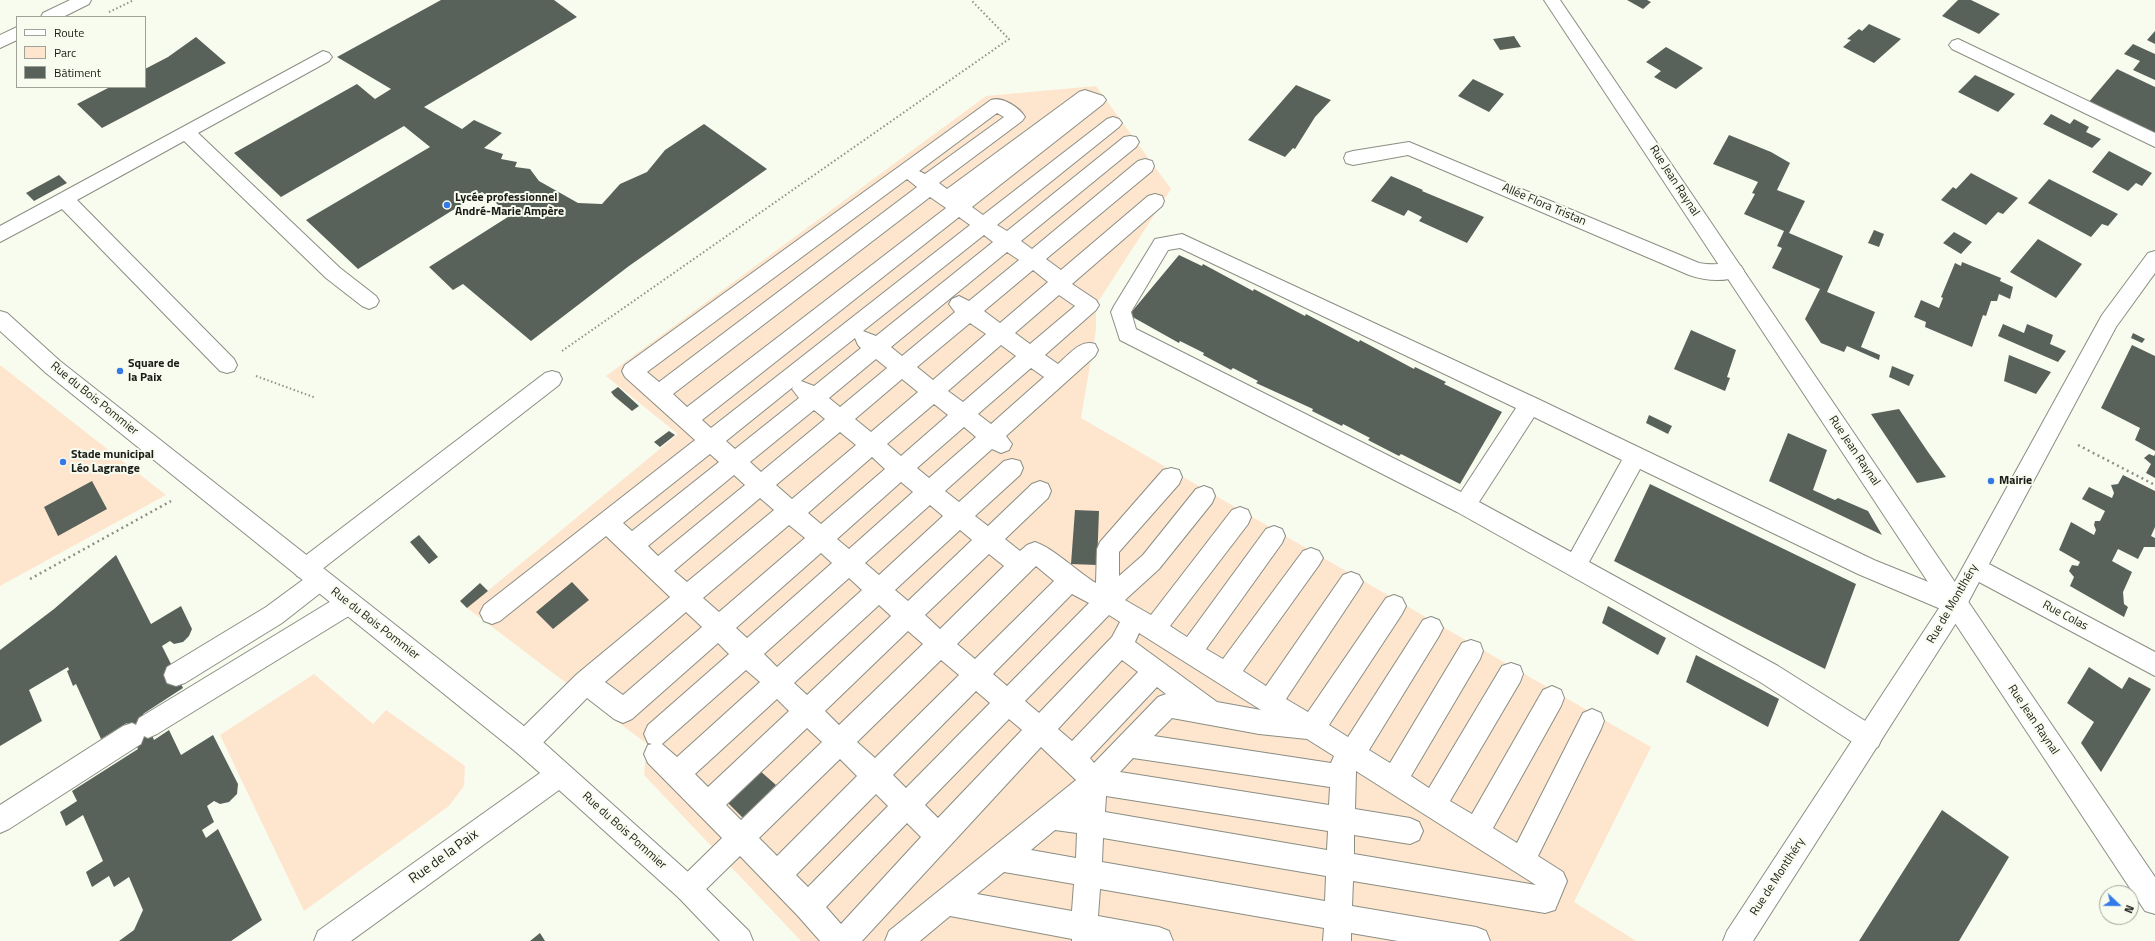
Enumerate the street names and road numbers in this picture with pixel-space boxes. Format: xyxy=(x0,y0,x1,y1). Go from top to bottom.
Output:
street label: Rue Jean Raynal xyxy=(1646,143,1702,219)
street label: Allée Flora Tristan xyxy=(1500,181,1588,229)
street label: Rue du Bois Pommier xyxy=(47,359,141,439)
street label: Rue Jean Raynal xyxy=(1825,413,1883,489)
street label: Rue de Montlhéry xyxy=(1924,562,1982,646)
street label: Rue du Bois Pommier xyxy=(328,585,422,663)
street label: Rue Colas xyxy=(2040,598,2090,634)
street label: Rue Jean Raynal xyxy=(2004,682,2062,758)
street label: Rue du Bois Pommier xyxy=(579,789,669,873)
street label: Rue de la Paix xyxy=(406,826,482,888)
street label: Rue de Montlhéry xyxy=(1748,835,1808,919)

